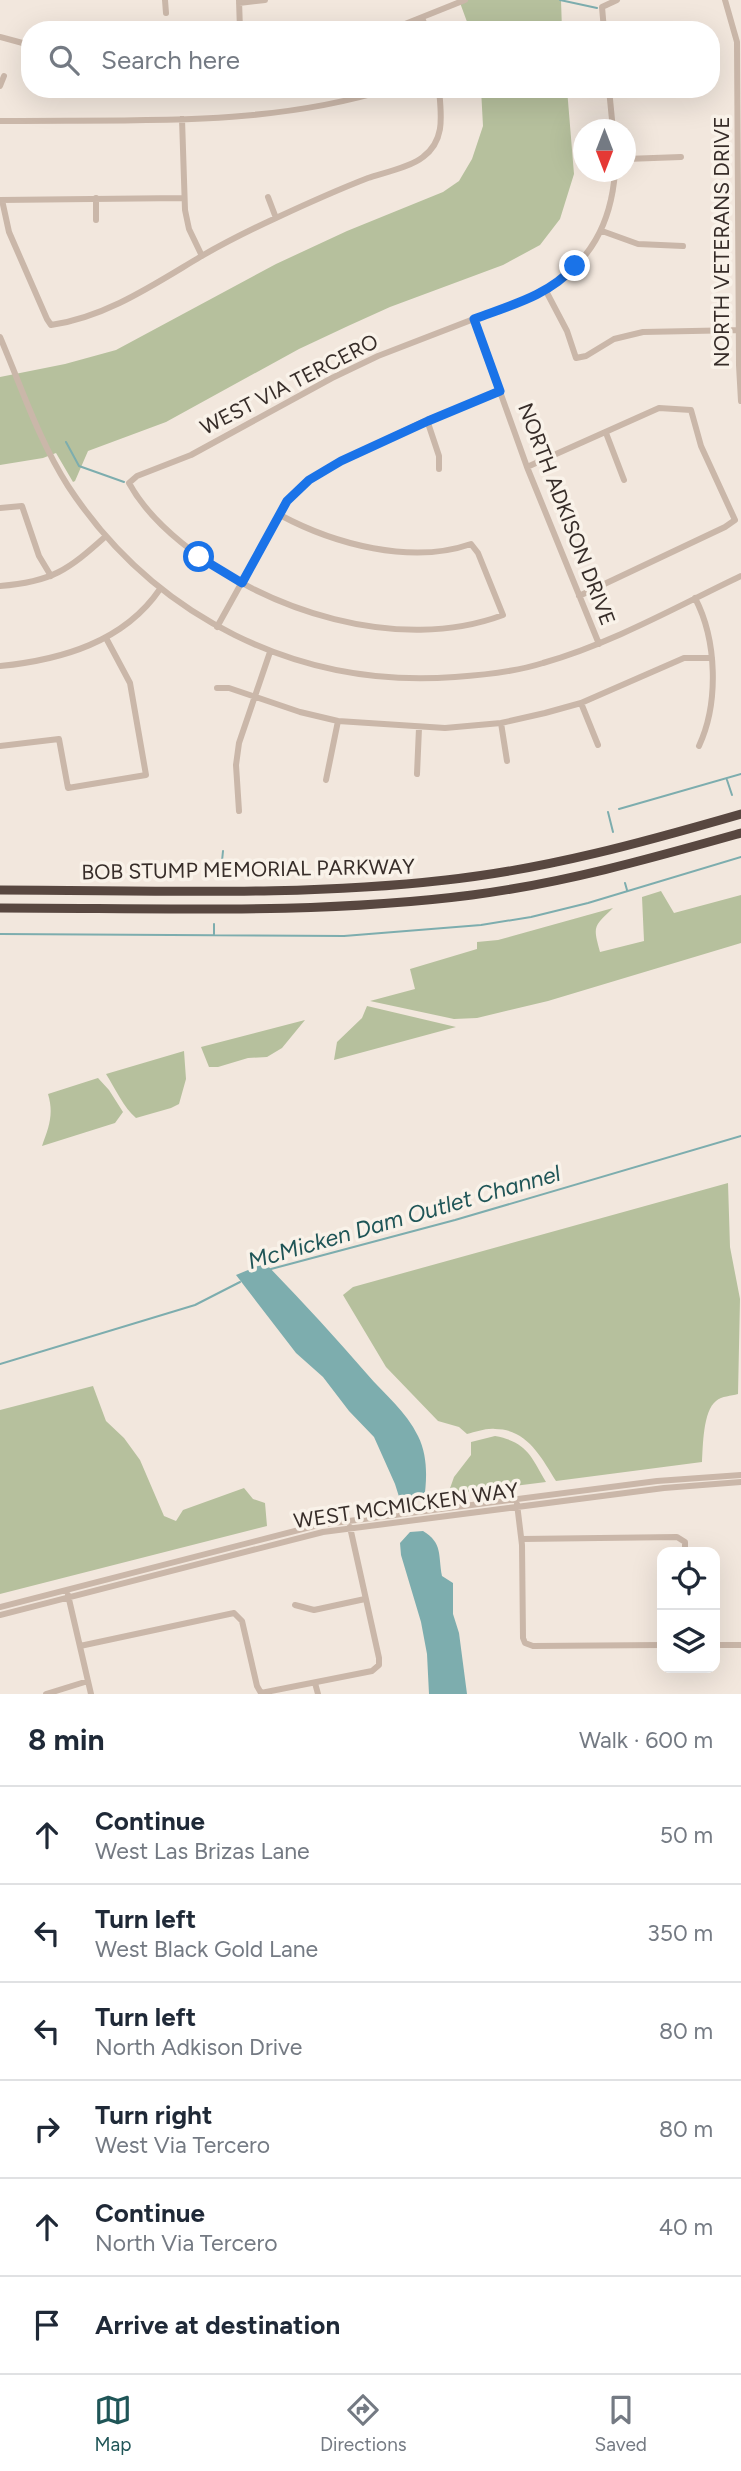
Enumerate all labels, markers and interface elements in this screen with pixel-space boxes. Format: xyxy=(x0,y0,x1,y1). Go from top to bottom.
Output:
search box xyxy=(21,21,720,98)
icon: search xyxy=(45,41,83,79)
text: Search here xyxy=(101,44,240,76)
street label: NORTH VETERANS DRIVE xyxy=(709,116,734,368)
north arrow xyxy=(573,119,636,182)
route end xyxy=(559,250,590,281)
street label: WEST VIA TERCERO xyxy=(196,328,382,440)
street label: NORTH ADKISON DRIVE xyxy=(513,399,621,629)
route start xyxy=(183,541,214,572)
street label: BOB STUMP MEMORIAL PARKWAY xyxy=(81,854,415,884)
water label: McMicken Dam Outlet Channel xyxy=(244,1159,564,1275)
street label: WEST MCMICKEN WAY xyxy=(292,1477,520,1533)
map controls xyxy=(657,1547,720,1673)
button: locate xyxy=(657,1547,720,1610)
button: layers xyxy=(657,1610,720,1673)
text: 8 min xyxy=(28,1721,105,1758)
text: Walk · 600 m xyxy=(579,1726,713,1754)
text: Continue xyxy=(95,1805,205,1837)
icon: ahead xyxy=(28,1816,66,1854)
text: 50 m xyxy=(660,1821,713,1849)
text: West Las Brizas Lane xyxy=(95,1837,310,1865)
text: Turn left xyxy=(95,1903,196,1935)
icon: left xyxy=(28,1914,66,1952)
text: 350 m xyxy=(647,1919,713,1947)
text: West Black Gold Lane xyxy=(95,1935,318,1963)
text: Turn left xyxy=(95,2001,196,2033)
icon: left xyxy=(28,2012,66,2050)
text: 80 m xyxy=(659,2017,713,2045)
text: North Adkison Drive xyxy=(95,2033,302,2061)
text: Turn right xyxy=(95,2099,212,2131)
icon: right xyxy=(28,2110,66,2148)
text: 80 m xyxy=(659,2115,713,2143)
text: West Via Tercero xyxy=(95,2131,270,2159)
text: Continue xyxy=(95,2197,205,2229)
icon: ahead xyxy=(28,2208,66,2246)
text: 40 m xyxy=(659,2213,713,2241)
text: North Via Tercero xyxy=(95,2229,278,2257)
icon: arrive xyxy=(28,2306,66,2344)
text: Arrive at destination xyxy=(95,2309,340,2341)
tab: Map xyxy=(94,2391,132,2456)
tab: Directions xyxy=(320,2391,407,2456)
tab: Saved xyxy=(595,2391,647,2456)

